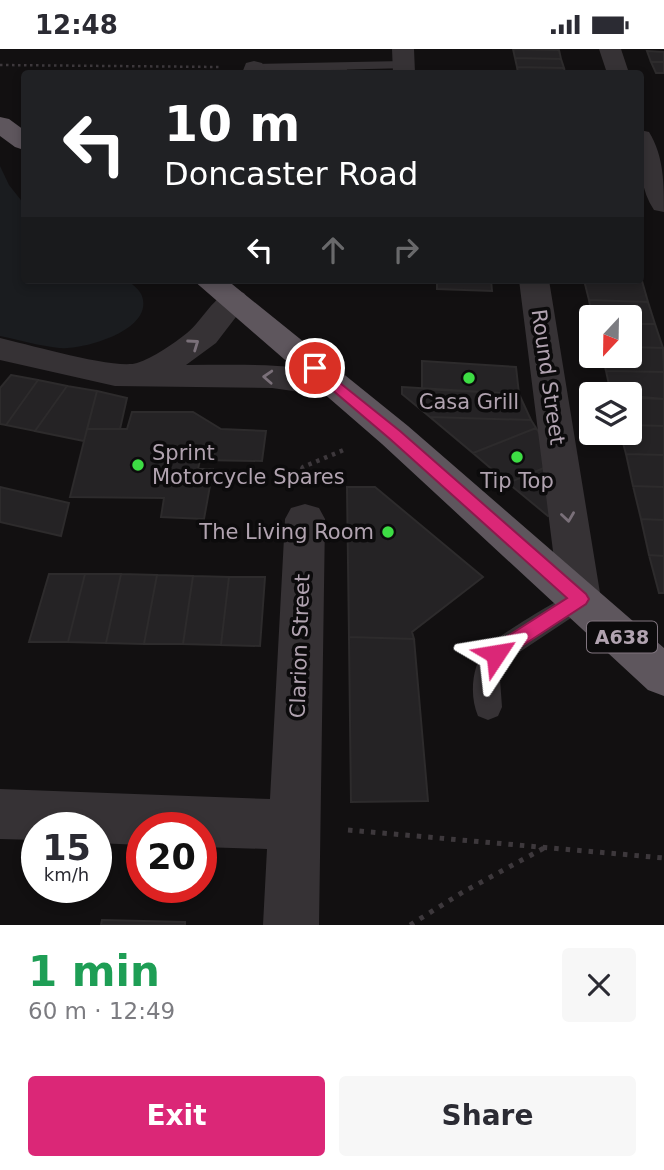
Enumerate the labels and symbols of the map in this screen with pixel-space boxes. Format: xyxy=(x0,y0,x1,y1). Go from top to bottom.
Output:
north arrow xyxy=(579,305,642,367)
street label: Round Street xyxy=(527,308,569,446)
pin xyxy=(285,338,345,398)
one-way arrow xyxy=(186,340,199,352)
one-way arrow xyxy=(262,370,273,385)
marker: Casa Grill xyxy=(461,370,477,386)
place label: Casa Grill xyxy=(419,390,519,414)
place label: Sprint Motorcycle Spares xyxy=(152,441,345,489)
marker: Tip Top xyxy=(509,449,525,465)
marker: Sprint Motorcycle Spares xyxy=(130,457,146,473)
place label: Tip Top xyxy=(479,469,554,493)
one-way arrow xyxy=(560,511,575,523)
place label: The Living Room xyxy=(198,520,374,544)
marker: The Living Room xyxy=(380,524,396,540)
street label: Clarion Street xyxy=(285,573,315,719)
position arrow xyxy=(459,617,533,691)
road number: A638 xyxy=(587,621,657,653)
speed limit sign: 20 xyxy=(126,812,217,903)

